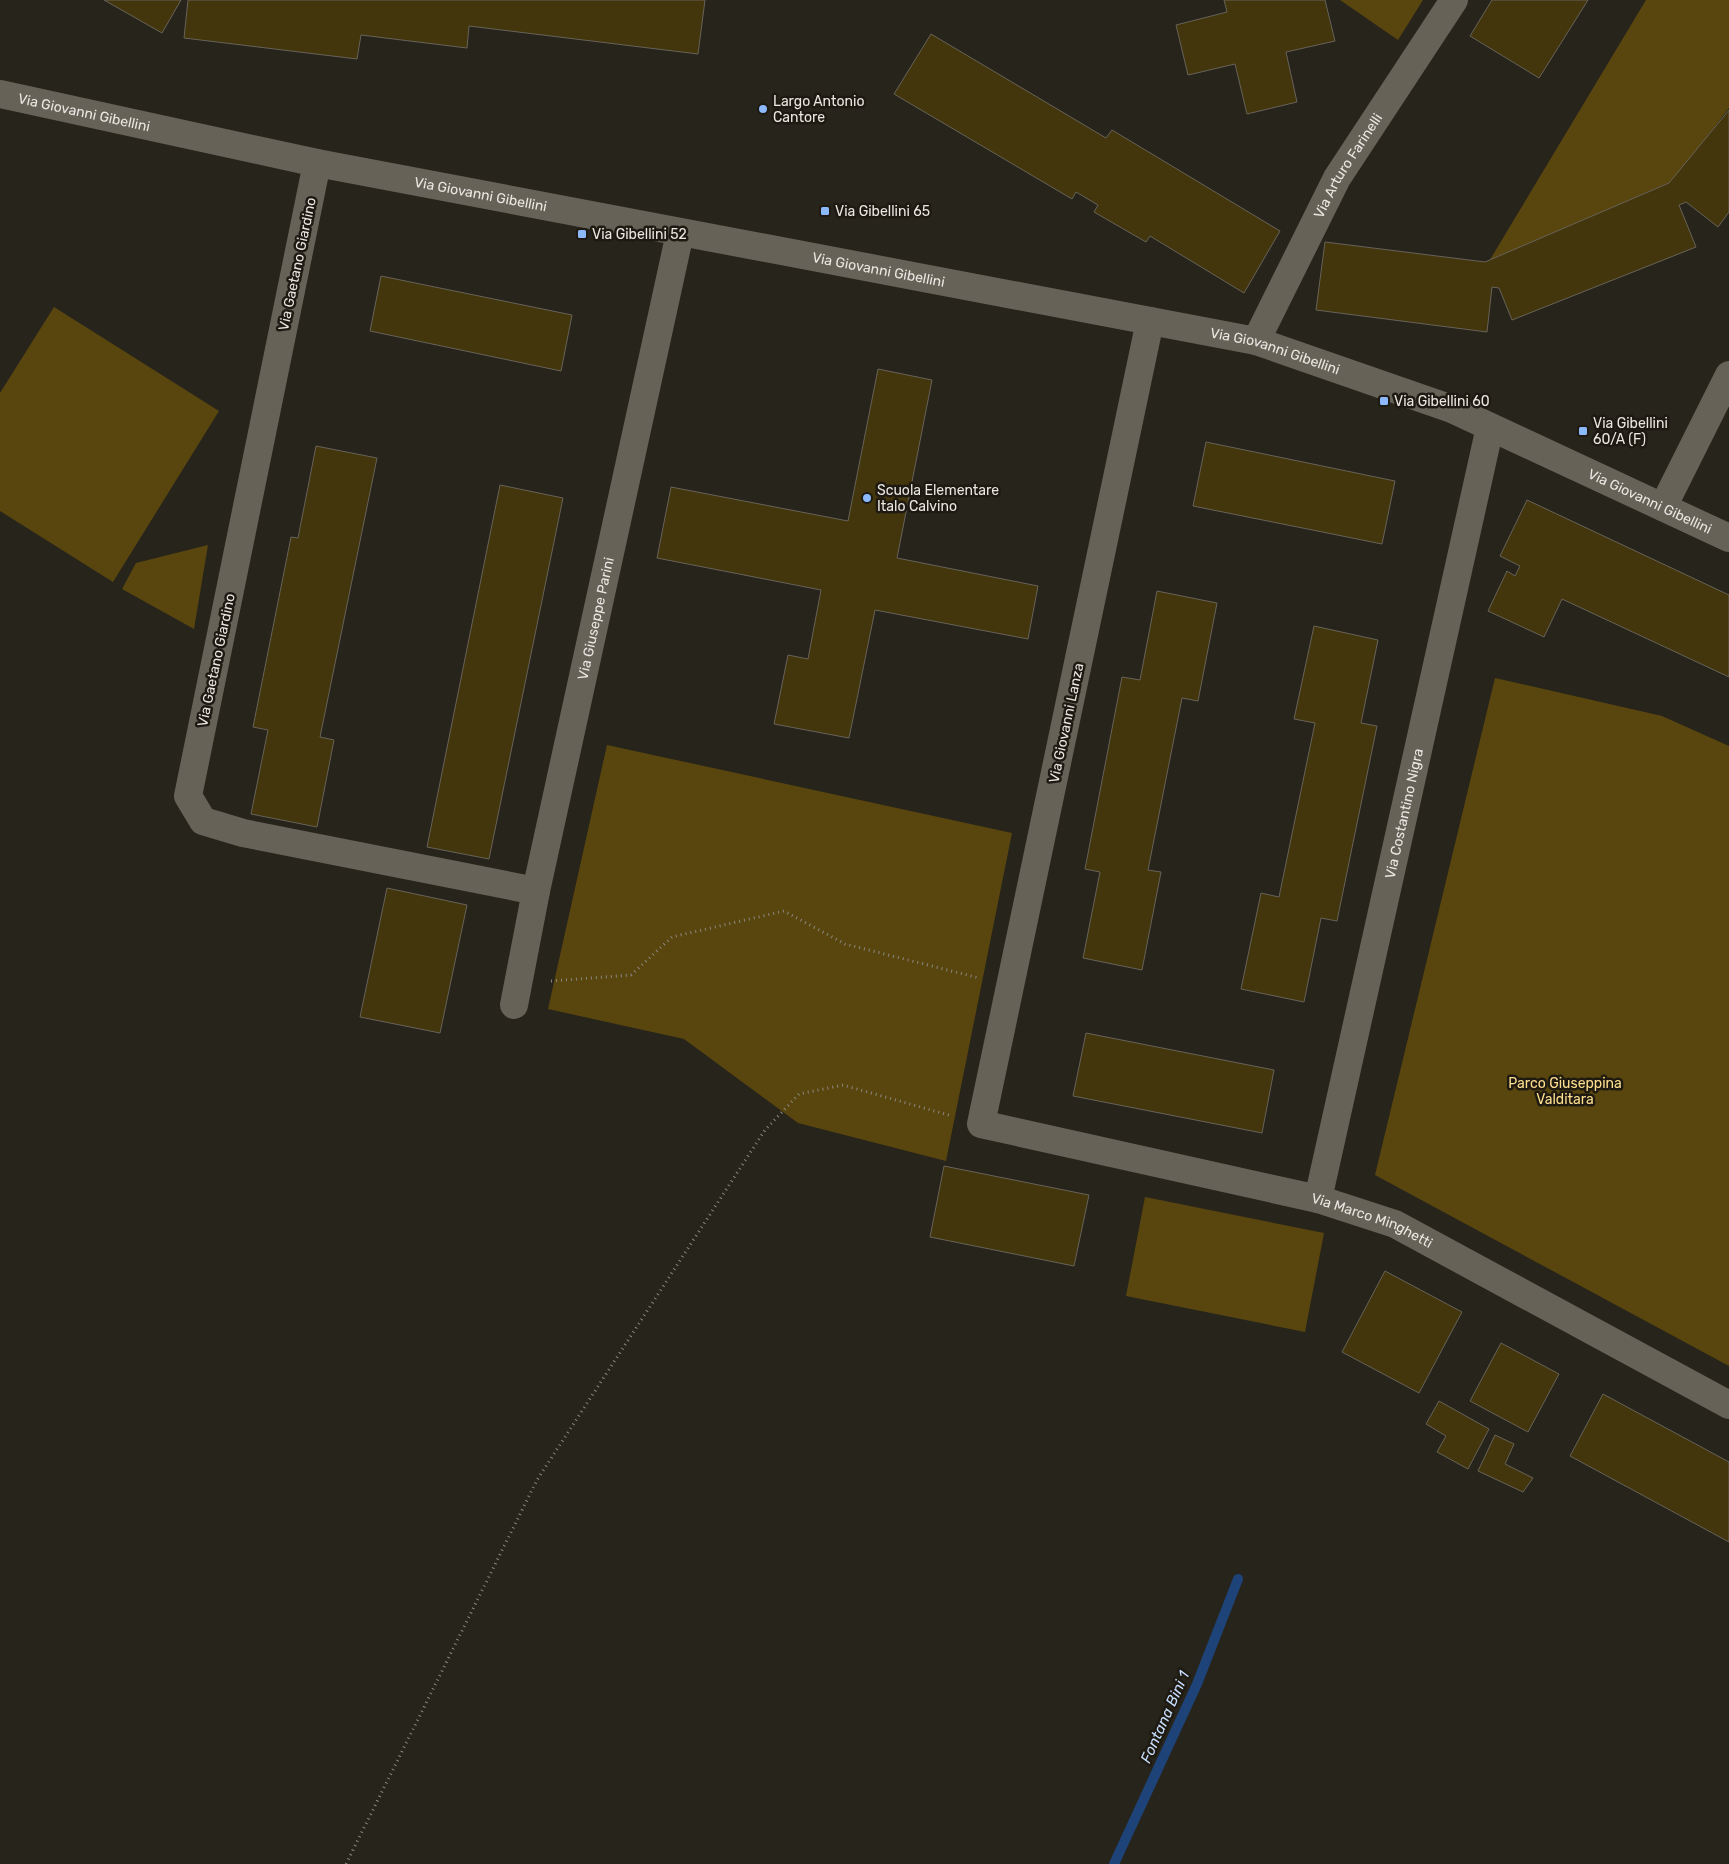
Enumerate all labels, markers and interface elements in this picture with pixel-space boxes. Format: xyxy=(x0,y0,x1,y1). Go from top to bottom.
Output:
street label: Via Giovanni Gibellini xyxy=(16,90,152,135)
place label: Largo Antonio Cantore xyxy=(773,93,864,126)
marker: Largo Antonio Cantore xyxy=(757,103,769,115)
street label: Via Arturo Farinelli xyxy=(1310,110,1386,221)
street label: Via Giovanni Gibellini xyxy=(413,174,548,215)
street label: Via Gaetano Giardino xyxy=(275,196,320,332)
place label: Via Gibellini 65 xyxy=(835,203,930,220)
marker: Via Gibellini 65 xyxy=(819,205,831,217)
place label: Via Gibellini 52 xyxy=(592,226,687,243)
marker: Via Gibellini 52 xyxy=(576,228,588,240)
street label: Via Giovanni Gibellini xyxy=(811,249,946,291)
street label: Via Giovanni Gibellini xyxy=(1209,324,1342,378)
place label: Via Gibellini 60 xyxy=(1394,393,1490,410)
marker: Via Gibellini 60 xyxy=(1378,395,1390,407)
place label: Via Gibellini 60/A (F) xyxy=(1593,415,1668,448)
marker: Via Gibellini 60/A (F) xyxy=(1577,425,1589,437)
street label: Via Giovanni Gibellini xyxy=(1585,466,1714,538)
place label: Scuola Elementare Italo Calvino xyxy=(877,482,999,515)
marker: Scuola Elementare Italo Calvino xyxy=(861,492,873,504)
street label: Via Giuseppe Parini xyxy=(574,556,618,682)
street label: Via Gaetano Giardino xyxy=(194,592,239,728)
street label: Via Giovanni Lanza xyxy=(1045,662,1088,785)
street label: Via Costantino Nigra xyxy=(1382,747,1427,880)
park label: Parco Giuseppina Valditara xyxy=(1508,1075,1622,1108)
street label: Via Marco Minghetti xyxy=(1310,1190,1435,1252)
water label: Fontana Bini 1 xyxy=(1137,1668,1194,1766)

